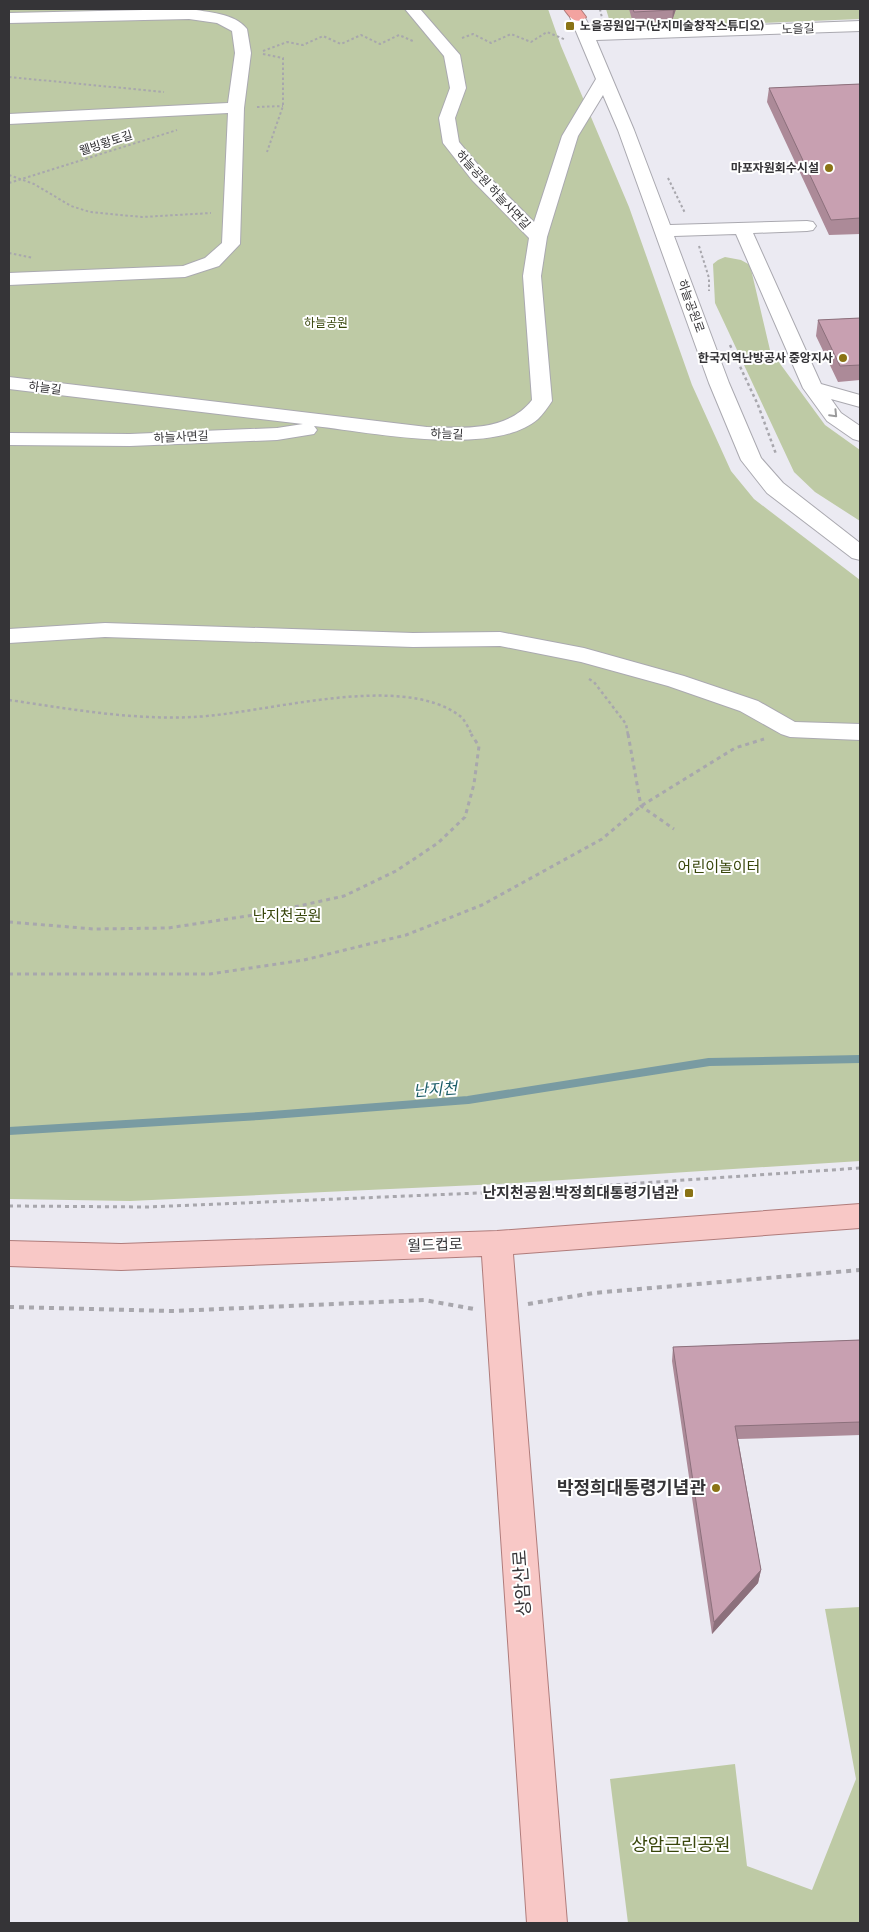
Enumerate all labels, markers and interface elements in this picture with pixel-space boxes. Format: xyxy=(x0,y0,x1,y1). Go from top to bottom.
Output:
place label: 노을공원입구(난지미술창작스튜디오) xyxy=(580,19,764,33)
marker: 노을공원입구(난지미술창작스튜디오) xyxy=(564,20,576,32)
street label: 노을길 xyxy=(781,21,815,37)
street label: 웰빙황토길 xyxy=(78,128,134,158)
street label: 하늘공원 하늘사면길 xyxy=(453,148,533,232)
place label: 마포자원회수시설 xyxy=(731,161,819,175)
marker: 마포자원회수시설 xyxy=(823,162,835,174)
street label: 하늘공원로 xyxy=(675,278,707,334)
park label: 하늘공원 xyxy=(304,316,348,330)
place label: 한국지역난방공사 중앙지사 xyxy=(698,351,833,365)
marker: 한국지역난방공사 중앙지사 xyxy=(837,352,849,364)
street label: 하늘길 xyxy=(28,379,62,397)
one-way arrow xyxy=(828,409,837,418)
street label: 하늘길 xyxy=(430,426,464,442)
street label: 하늘사면길 xyxy=(153,429,209,445)
park label: 어린이놀이터 xyxy=(678,858,760,876)
park label: 난지천공원 xyxy=(252,907,322,925)
water label: 난지천 xyxy=(412,1078,460,1101)
place label: 난지천공원.박정희대통령기념관 xyxy=(482,1184,679,1202)
marker: 난지천공원.박정희대통령기념관 xyxy=(683,1187,695,1199)
street label: 월드컵로 xyxy=(407,1235,463,1255)
place label: 박정희대통령기념관 xyxy=(557,1477,706,1498)
marker: 박정희대통령기념관 xyxy=(710,1482,722,1494)
street label: 상암산로 xyxy=(509,1549,534,1617)
park label: 상암근린공원 xyxy=(631,1834,731,1855)

